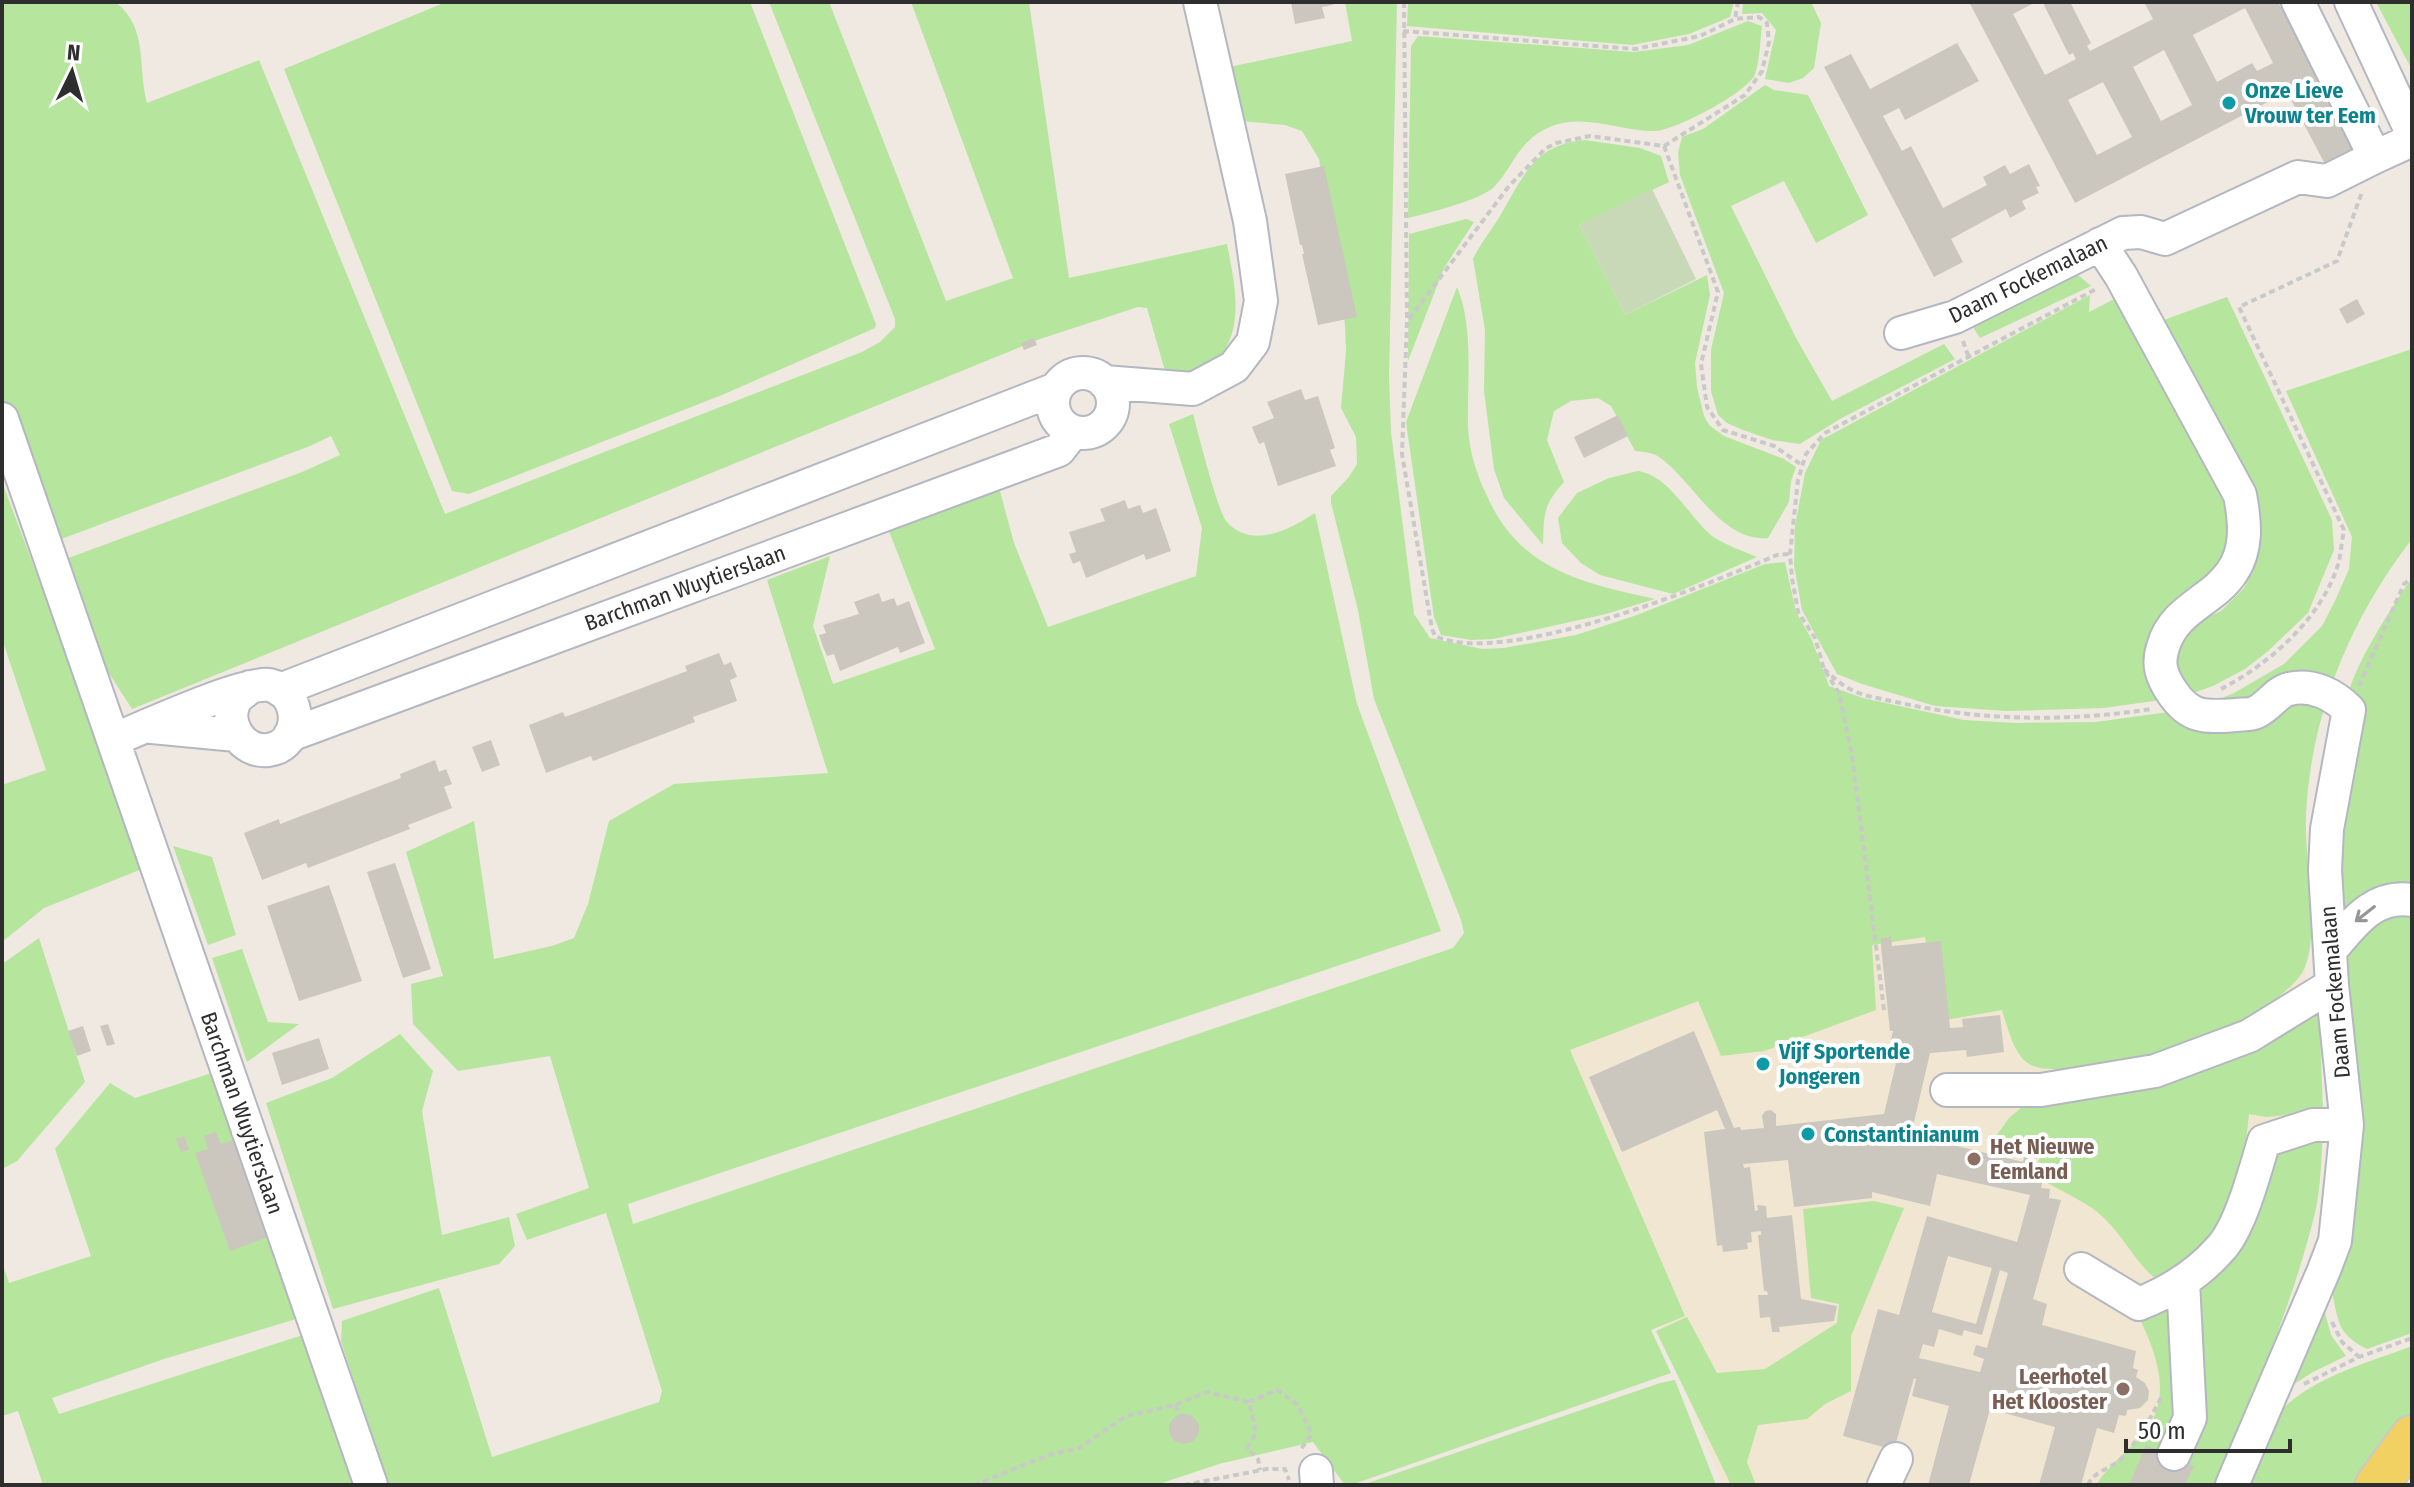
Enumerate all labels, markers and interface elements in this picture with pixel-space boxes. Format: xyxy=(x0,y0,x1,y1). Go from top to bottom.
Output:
north arrow xyxy=(32,32,112,112)
text: N xyxy=(66,39,81,67)
place label: Onze Lieve Vrouw ter Eem xyxy=(2244,77,2376,129)
marker: Onze Lieve Vrouw ter Eem xyxy=(2220,94,2238,112)
street label: Daam Fockemalaan xyxy=(1944,229,2112,329)
street label: Barchman Wuytierslaan xyxy=(581,539,789,637)
street label: Daam Fockemalaan xyxy=(2314,905,2356,1079)
one-way arrow xyxy=(2355,905,2376,922)
street label: Barchman Wuytierslaan xyxy=(195,1008,289,1218)
place label: Vijf Sportende Jongeren xyxy=(1778,1038,1910,1090)
marker: Vijf Sportende Jongeren xyxy=(1754,1055,1772,1073)
place label: Constantinianum xyxy=(1824,1121,1979,1148)
marker: Constantinianum xyxy=(1799,1125,1817,1143)
place label: Het Nieuwe Eemland xyxy=(1990,1133,2094,1185)
marker: Het Nieuwe Eemland xyxy=(1965,1150,1983,1168)
place label: Leerhotel Het Klooster xyxy=(1992,1363,2108,1415)
marker: Leerhotel Het Klooster xyxy=(2114,1380,2132,1398)
scale bar xyxy=(2126,1403,2290,1453)
text: 50 m xyxy=(2138,1417,2186,1445)

